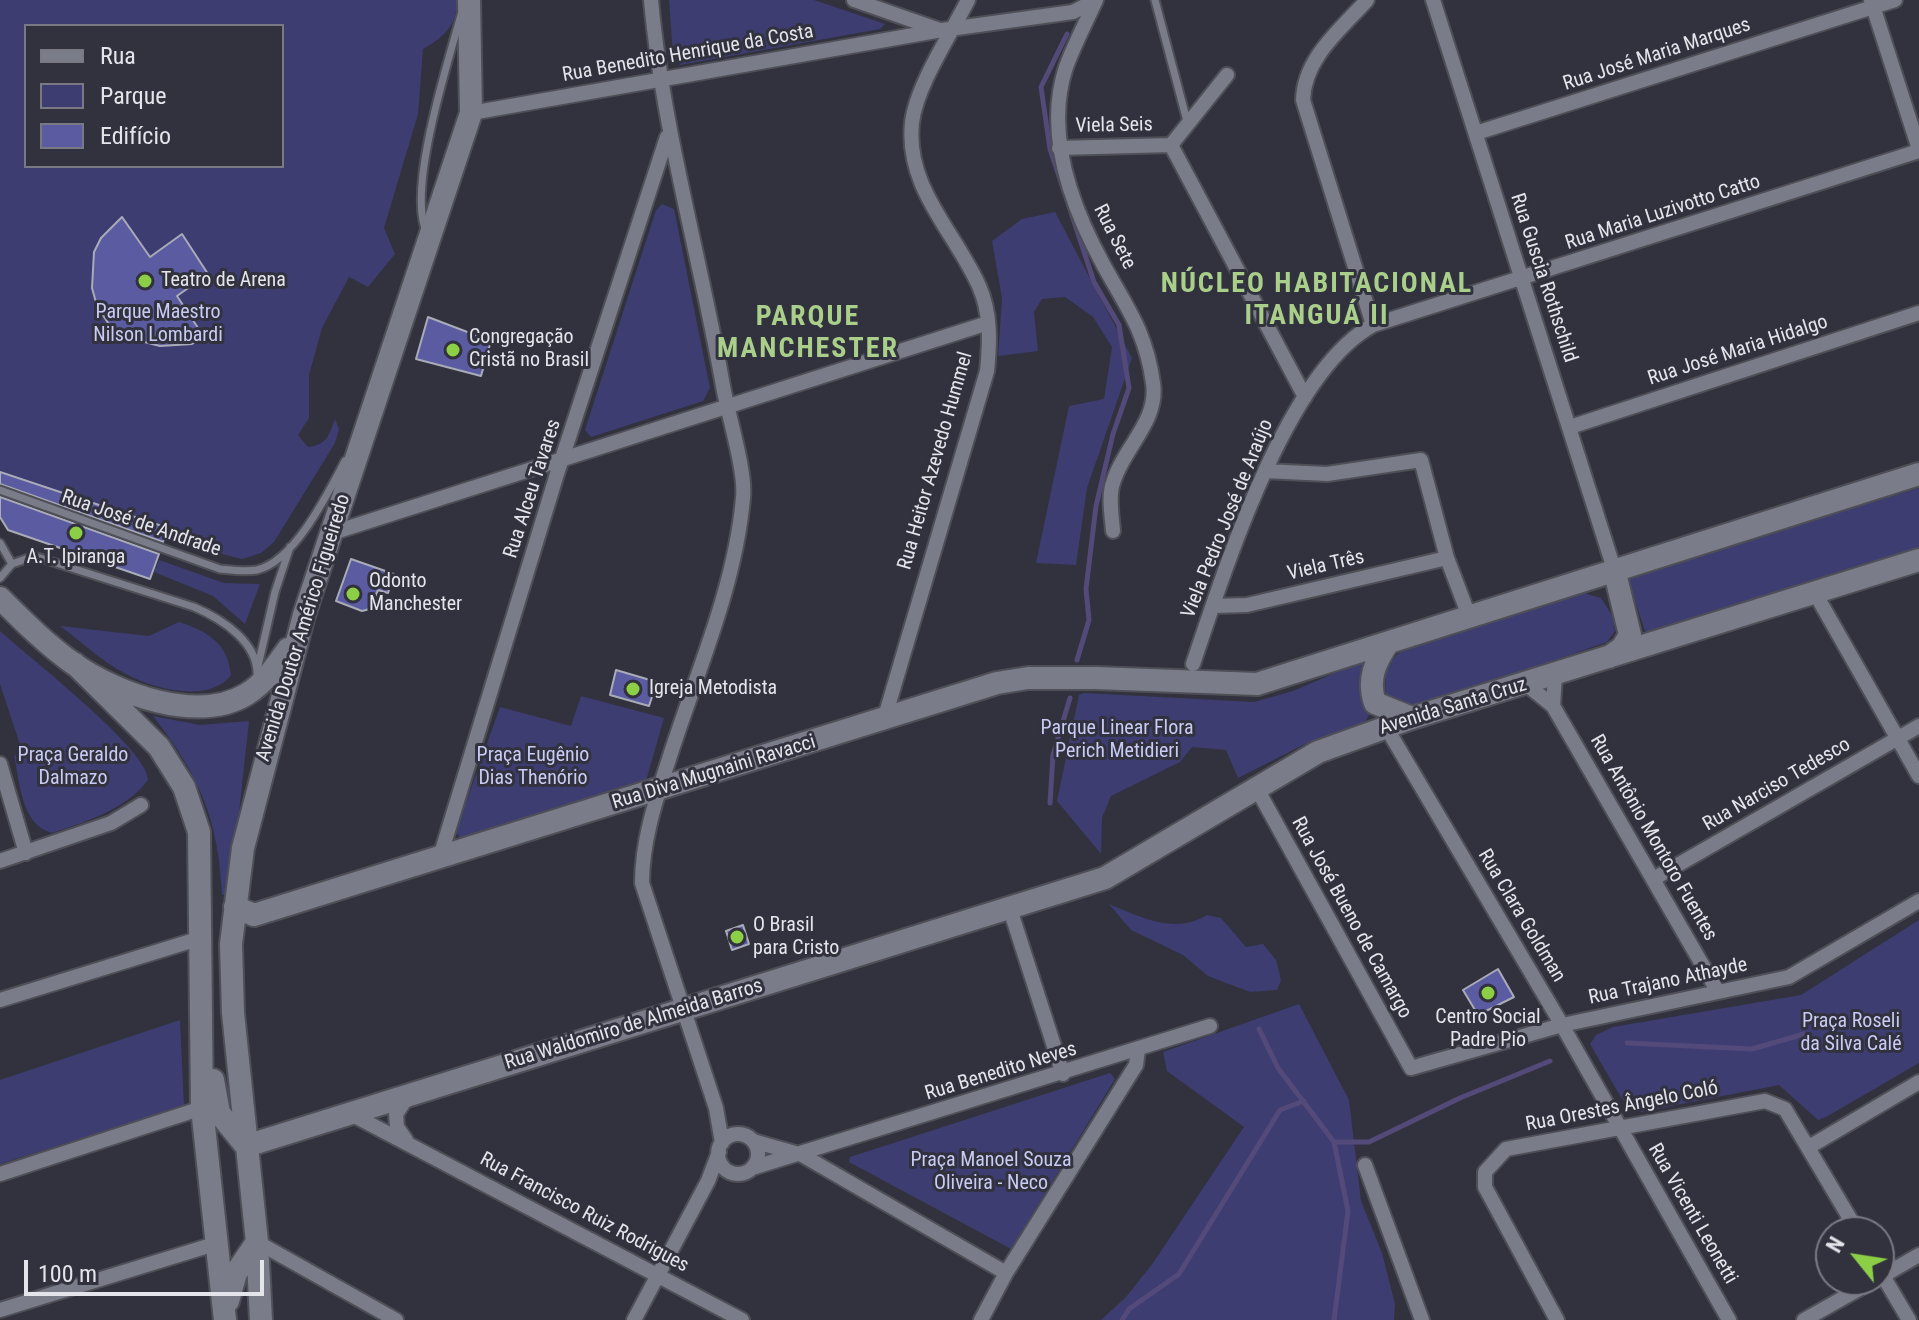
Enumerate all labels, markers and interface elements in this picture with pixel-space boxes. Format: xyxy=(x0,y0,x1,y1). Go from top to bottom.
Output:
street label: Rua José Maria Marques xyxy=(1560,13,1754,97)
street label: Rua Benedito Henrique da Costa xyxy=(561,20,815,88)
legend xyxy=(24,24,284,168)
text: Rua xyxy=(100,42,136,70)
text: Parque xyxy=(100,82,167,110)
street label: Viela Seis xyxy=(1075,113,1153,139)
text: Edifício xyxy=(100,122,171,150)
street label: Rua Maria Luzivotto Catto xyxy=(1563,170,1763,256)
street label: Rua Guscia Rothschild xyxy=(1504,190,1582,366)
street label: Rua Sete xyxy=(1088,201,1140,273)
district label: NÚCLEO HABITACIONAL ITANGUÁ II xyxy=(1161,268,1473,334)
place label: Teatro de Arena xyxy=(161,269,286,293)
marker: Teatro de Arena xyxy=(136,272,154,290)
park label: Parque Maestro Nilson Lombardi xyxy=(93,301,223,348)
district label: PARQUE MANCHESTER xyxy=(717,301,899,367)
street label: Rua José Maria Hidalgo xyxy=(1645,311,1831,391)
place label: Congregação Cristã no Brasil xyxy=(469,326,589,373)
marker: Congregação Cristã no Brasil xyxy=(444,341,462,359)
street label: Rua Heitor Azevedo Hummel xyxy=(893,349,979,573)
street label: Viela Pedro José de Araújo xyxy=(1177,416,1279,622)
street label: Rua Alceu Tavares xyxy=(499,417,567,561)
street label: Rua José de Andrade xyxy=(58,485,224,563)
street label: Avenida Doutor Américo Figueiredo xyxy=(252,491,356,765)
marker: A.T. Ipiranga xyxy=(67,524,85,542)
place label: A.T. Ipiranga xyxy=(27,546,125,570)
street label: Viela Três xyxy=(1285,546,1367,586)
place label: Odonto Manchester xyxy=(369,570,462,617)
marker: Odonto Manchester xyxy=(344,585,362,603)
street label: Avenida Santa Cruz xyxy=(1376,673,1530,741)
place label: Igreja Metodista xyxy=(649,677,777,701)
marker: Igreja Metodista xyxy=(624,680,642,698)
park label: Parque Linear Flora Perich Metidieri xyxy=(1040,717,1194,764)
street label: Rua Diva Mugnaini Ravacci xyxy=(609,731,819,815)
street label: Rua Antônio Montoro Fuentes xyxy=(1584,731,1722,945)
street label: Rua Narciso Tedesco xyxy=(1699,733,1855,837)
park label: Praça Geraldo Dalmazo xyxy=(18,744,128,791)
park label: Praça Eugênio Dias Thenório xyxy=(477,744,589,791)
street label: Rua José Bueno de Camargo xyxy=(1286,813,1416,1023)
street label: Rua Clara Goldman xyxy=(1472,845,1570,987)
place label: O Brasil para Cristo xyxy=(753,914,839,961)
marker: O Brasil para Cristo xyxy=(728,928,746,946)
street label: Rua Trajano Athayde xyxy=(1586,953,1750,1011)
street label: Rua Waldomiro de Almeida Barros xyxy=(502,974,766,1076)
marker: Centro Social Padre Pio xyxy=(1479,984,1497,1002)
place label: Centro Social Padre Pio xyxy=(1435,1006,1541,1053)
park label: Praça Roseli da Silva Calé xyxy=(1800,1010,1902,1057)
street label: Rua Benedito Neves xyxy=(922,1038,1080,1106)
street label: Rua Orestes Ângelo Coló xyxy=(1524,1077,1720,1137)
street label: Rua Vicenti Leonetti xyxy=(1642,1140,1742,1288)
street label: Rua Francisco Ruiz Rodrigues xyxy=(475,1148,693,1278)
park label: Praça Manoel Souza Oliveira - Neco xyxy=(910,1149,1072,1196)
north arrow xyxy=(1815,1216,1895,1296)
text: N xyxy=(1821,1233,1850,1257)
scale bar xyxy=(28,1244,268,1294)
text: 100 m xyxy=(38,1260,97,1288)

